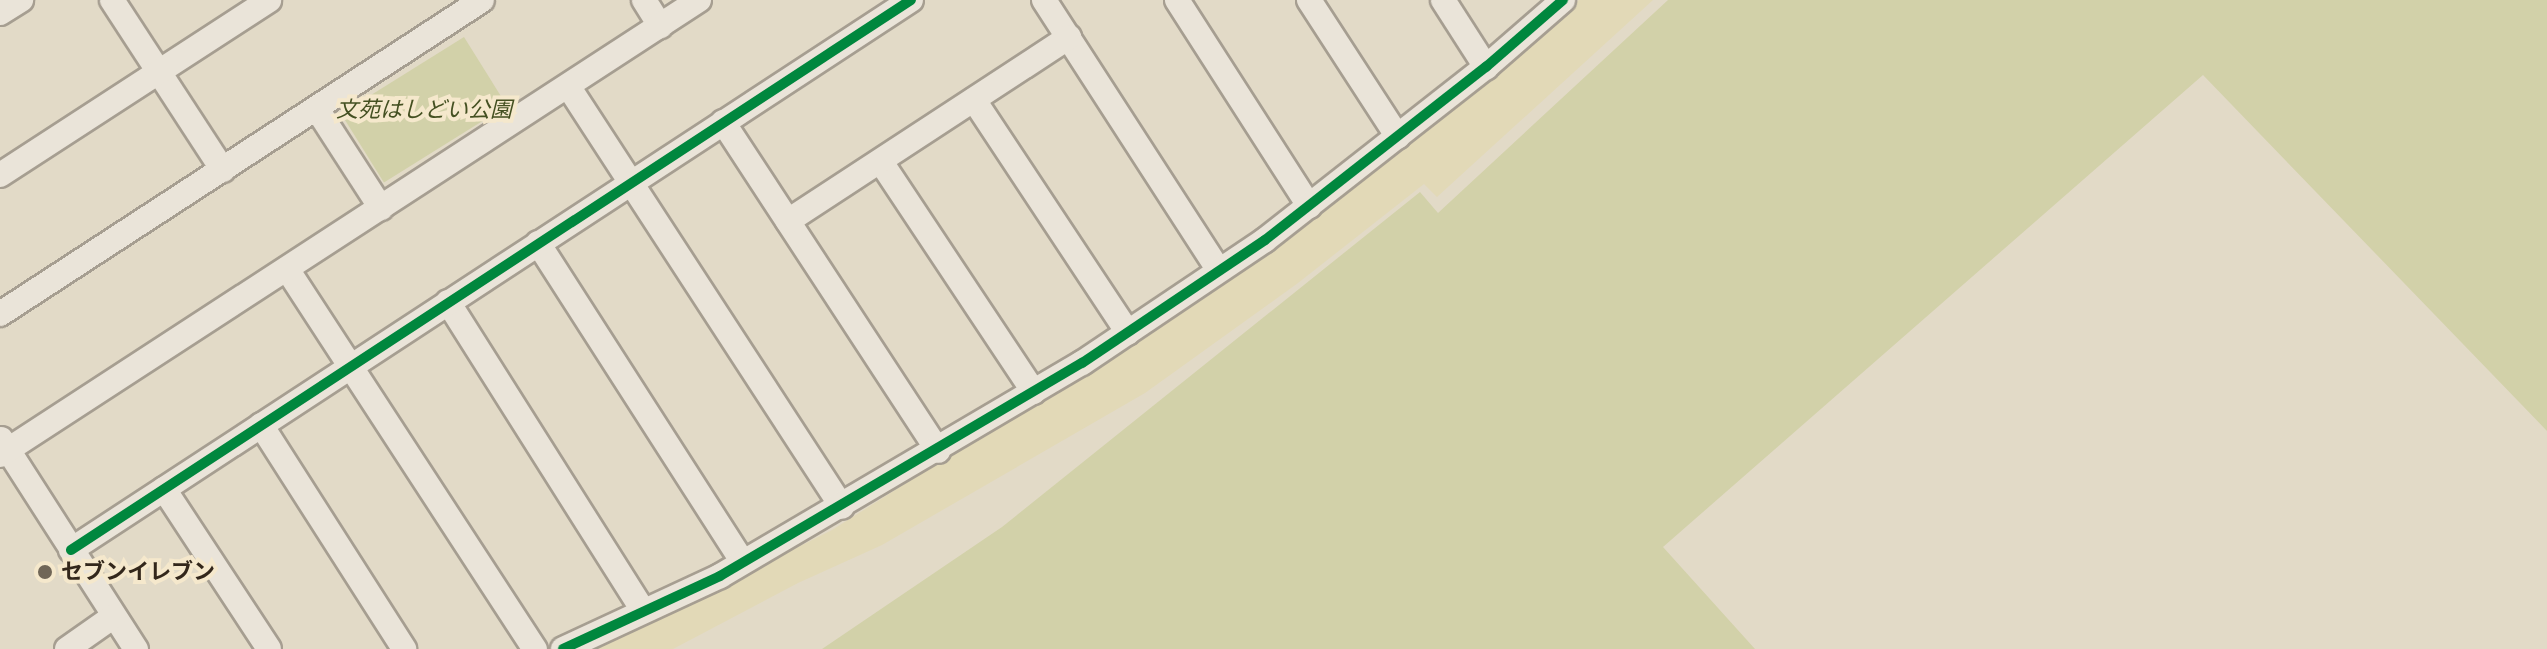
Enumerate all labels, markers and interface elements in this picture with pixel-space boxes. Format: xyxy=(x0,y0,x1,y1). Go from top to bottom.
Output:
park label: 文苑はしどい公園 xyxy=(336,97,512,123)
place label: セブンイレブン xyxy=(61,559,215,585)
marker: セブンイレブン xyxy=(36,563,54,581)

